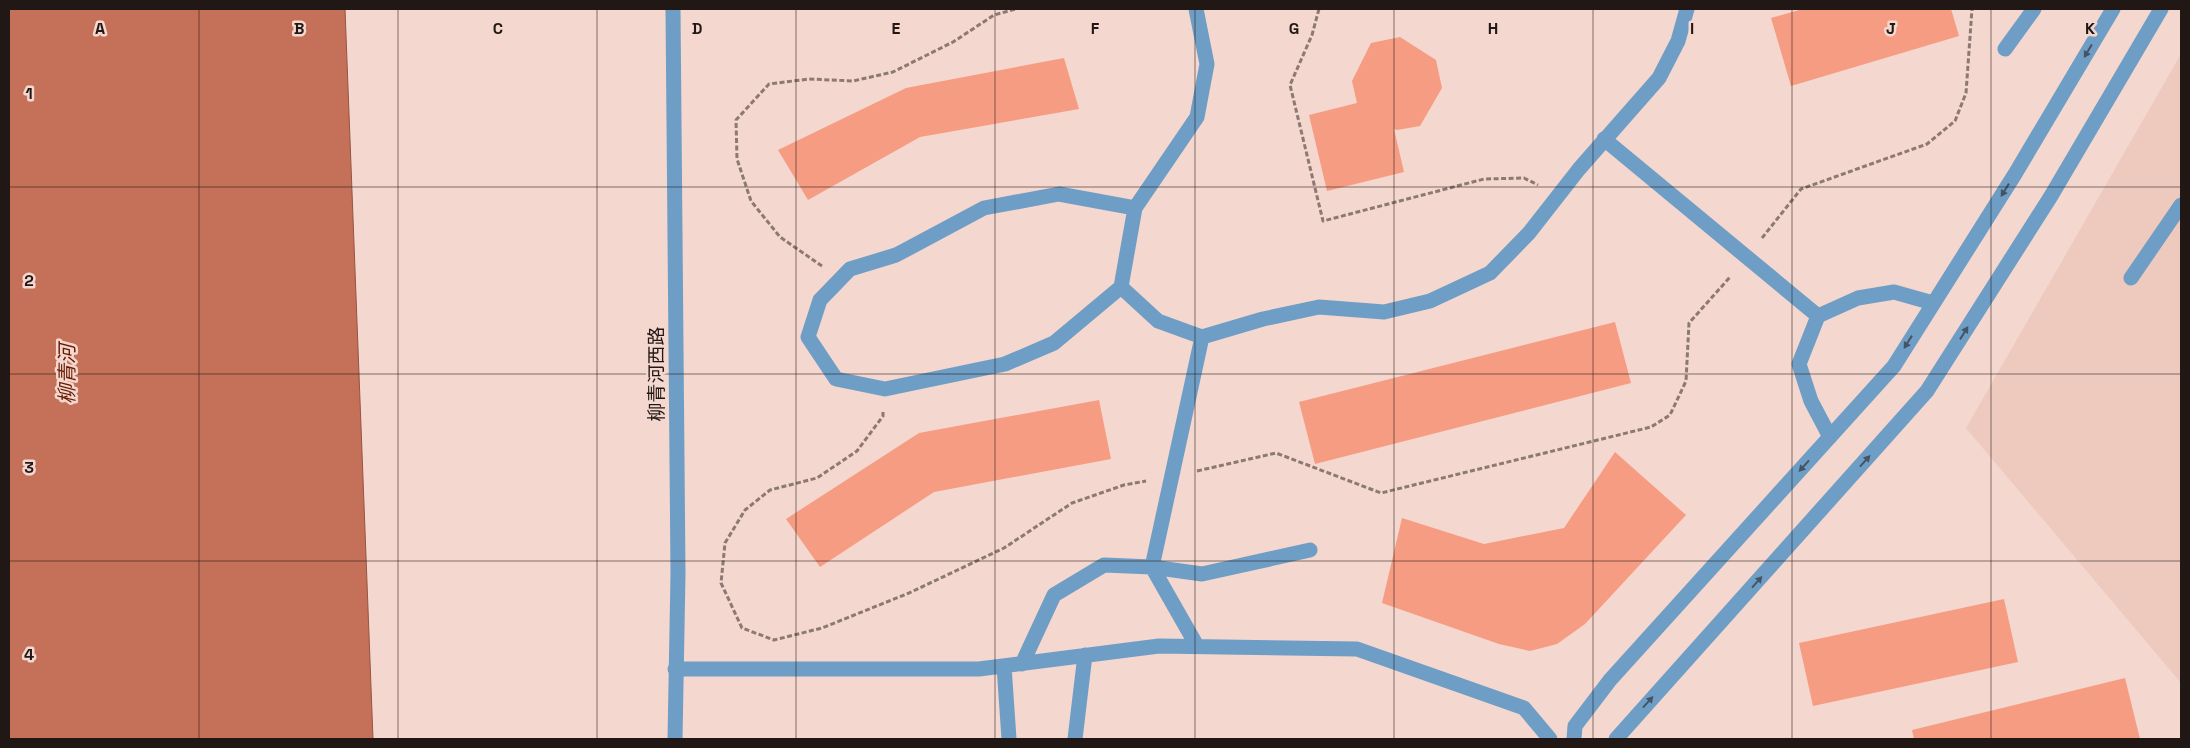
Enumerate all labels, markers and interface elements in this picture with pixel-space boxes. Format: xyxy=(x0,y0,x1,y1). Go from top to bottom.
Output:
text: A xyxy=(95,18,105,39)
text: B xyxy=(294,18,304,39)
text: C xyxy=(493,18,503,39)
text: D xyxy=(692,18,702,39)
text: E xyxy=(892,18,901,39)
text: F xyxy=(1091,18,1100,39)
text: G xyxy=(1289,18,1299,39)
text: H xyxy=(1488,18,1498,39)
text: I xyxy=(1690,18,1694,39)
text: J xyxy=(1886,18,1896,39)
text: K xyxy=(2085,18,2095,39)
one-way arrow xyxy=(2084,44,2093,57)
text: 1 xyxy=(25,83,33,104)
one-way arrow xyxy=(2000,183,2009,197)
text: 2 xyxy=(24,270,34,291)
street label: 柳青河西路 xyxy=(644,326,669,422)
one-way arrow xyxy=(1959,326,1969,339)
one-way arrow xyxy=(1904,336,1913,349)
water label: 柳青河 xyxy=(54,340,80,404)
one-way arrow xyxy=(1859,455,1871,467)
text: 3 xyxy=(24,457,34,478)
one-way arrow xyxy=(1798,459,1810,471)
one-way arrow xyxy=(1751,575,1762,588)
text: 4 xyxy=(24,644,34,665)
one-way arrow xyxy=(1642,696,1653,709)

